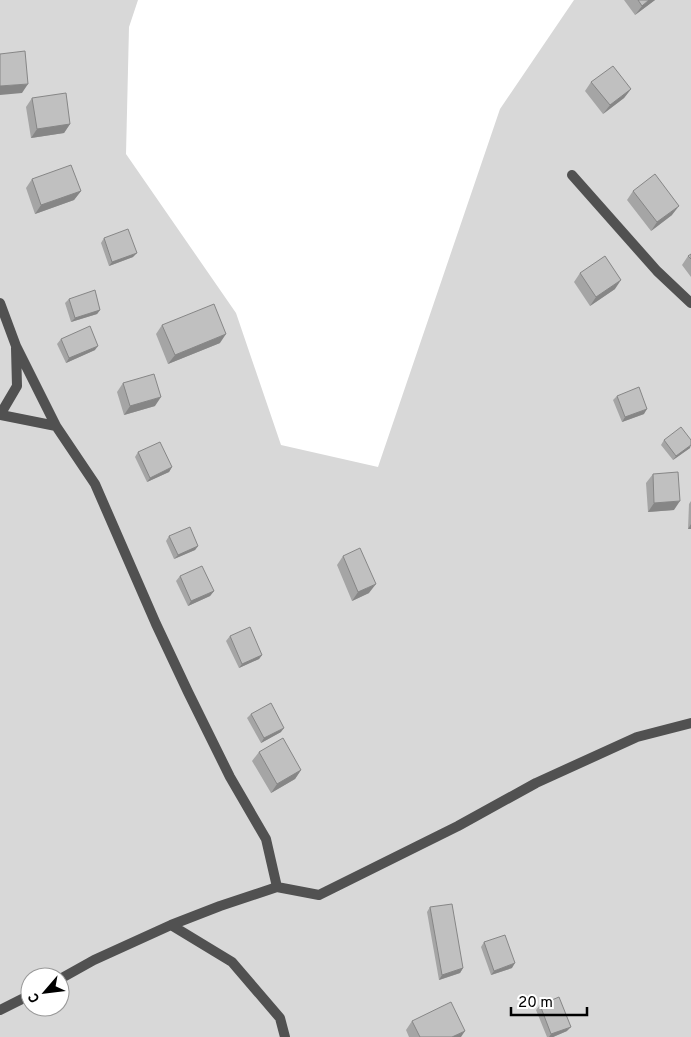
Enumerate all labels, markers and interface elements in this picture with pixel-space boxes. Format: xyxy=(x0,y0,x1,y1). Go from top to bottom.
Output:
north arrow xyxy=(20,967,70,1017)
scale bar xyxy=(511,984,587,1016)
text: С xyxy=(25,989,44,1005)
text: 20 m xyxy=(518,994,553,1013)

